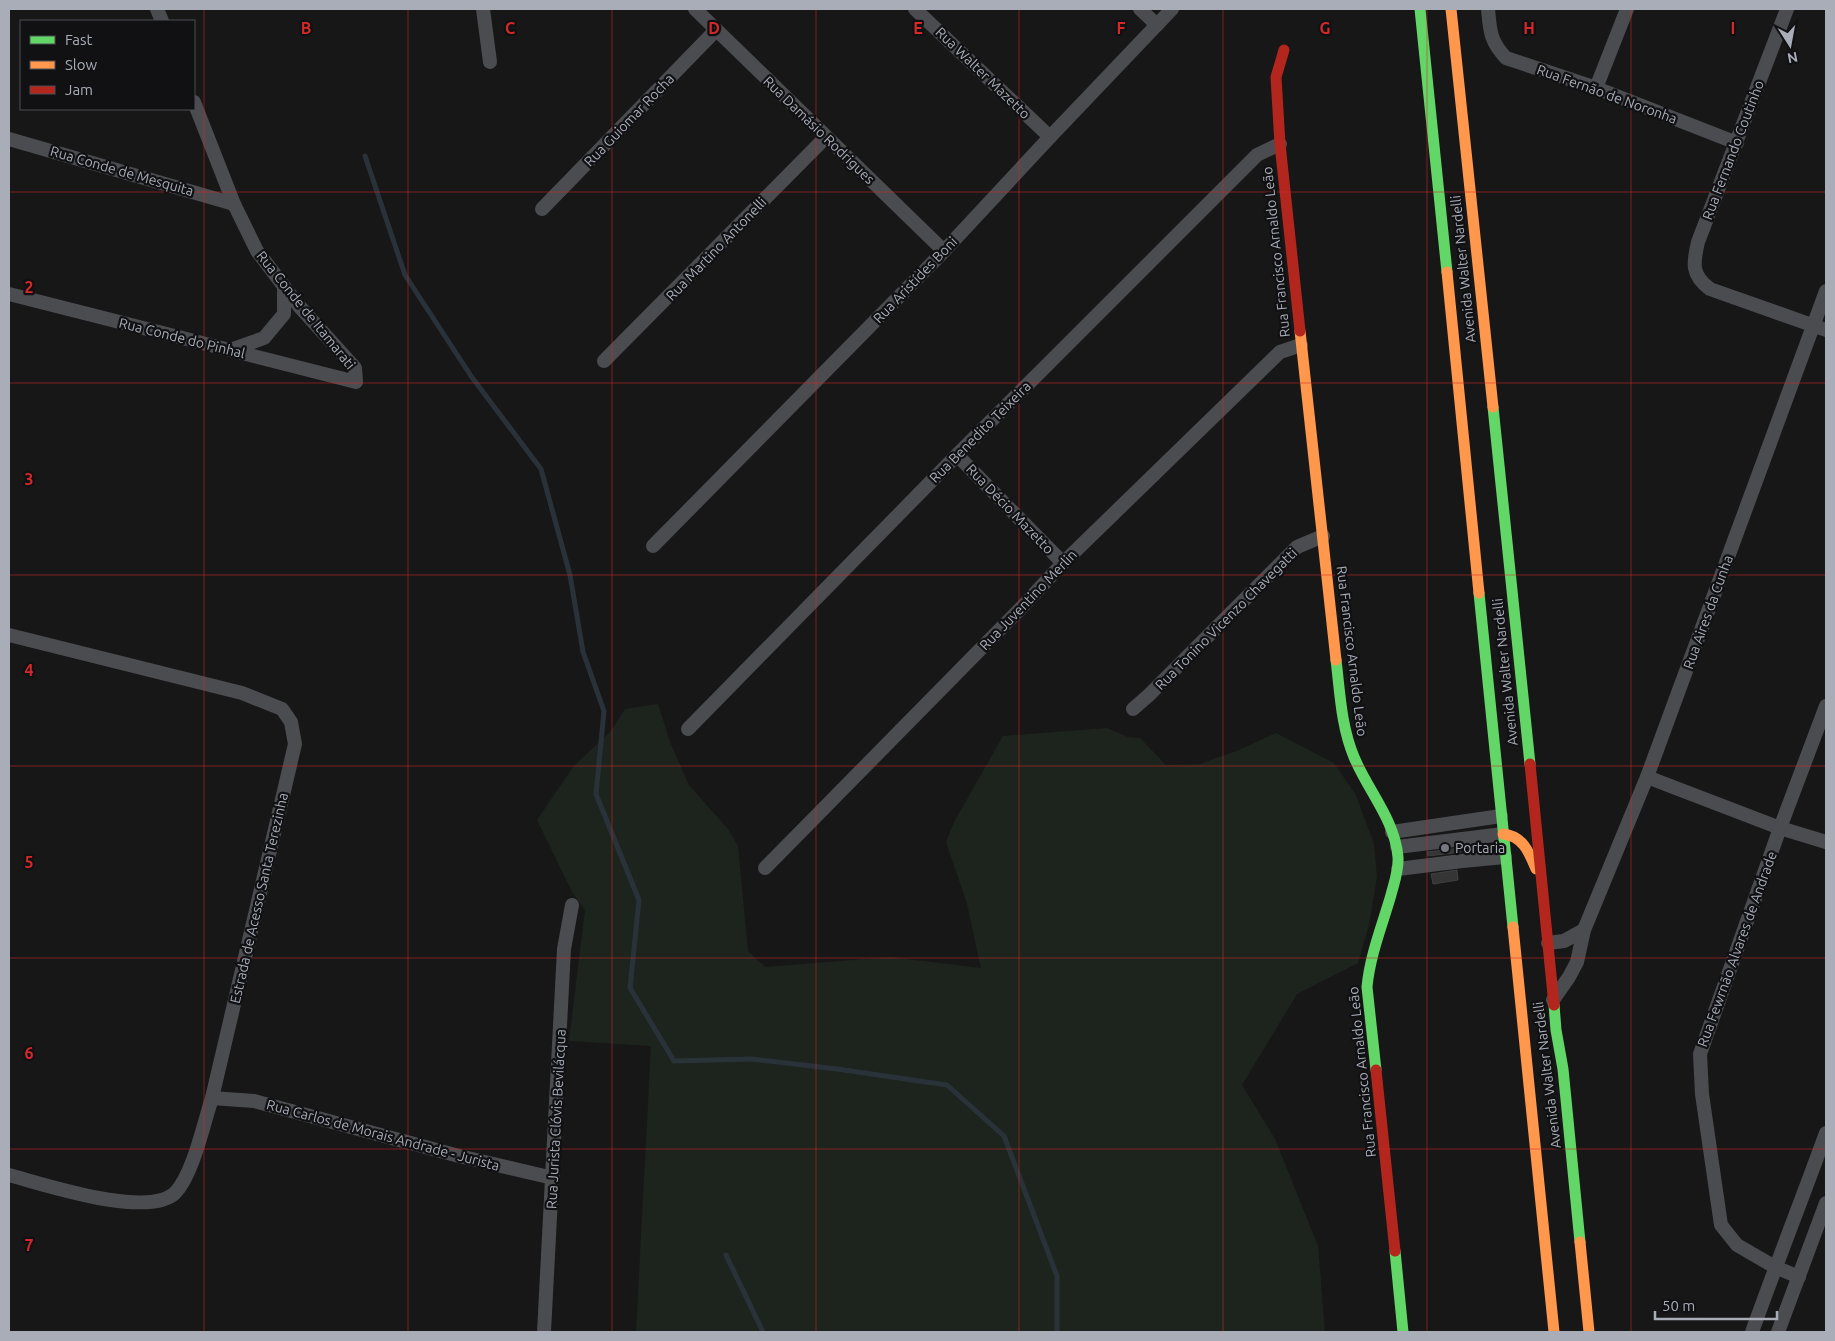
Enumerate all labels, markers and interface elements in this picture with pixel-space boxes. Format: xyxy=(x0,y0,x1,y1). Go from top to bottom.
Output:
text: B xyxy=(301,19,311,37)
text: C xyxy=(505,19,515,37)
text: D xyxy=(708,19,720,37)
text: E xyxy=(913,19,923,37)
text: F xyxy=(1117,19,1126,37)
text: G xyxy=(1319,19,1331,37)
text: H xyxy=(1523,19,1535,37)
text: I xyxy=(1731,19,1735,37)
legend xyxy=(20,20,195,110)
north arrow xyxy=(1765,20,1815,70)
street label: Rua Walter Mazetto xyxy=(933,24,1033,122)
text: Fast xyxy=(65,31,93,48)
text: N xyxy=(1786,49,1799,67)
text: Slow xyxy=(65,56,98,73)
street label: Rua Fernão de Noronha xyxy=(1535,61,1679,127)
street label: Rua Guiomar Rocha xyxy=(581,70,677,170)
street label: Rua Damásio Rodrigues xyxy=(760,73,878,187)
street label: Rua Fernando Coutinho xyxy=(1699,78,1767,222)
text: Jam xyxy=(65,81,93,98)
street label: Rua Conde de Mesquita xyxy=(48,143,196,199)
street label: Rua Francisco Arnaldo Leão xyxy=(1259,166,1293,338)
street label: Rua Martino Antonelli xyxy=(663,194,769,304)
street label: Avenida Walter Nardelli xyxy=(1447,195,1479,343)
street label: Rua Aristídes Boni xyxy=(870,234,960,326)
street label: Rua Conde de Itamarati xyxy=(254,248,358,372)
text: 2 xyxy=(24,278,34,296)
street label: Rua Conde do Pinhal xyxy=(117,315,247,361)
street label: Rua Benedito Teixeira xyxy=(926,378,1034,486)
street label: Rua Décio Mazetto xyxy=(963,461,1057,557)
text: 3 xyxy=(24,470,34,488)
street label: Rua Tonino Vicenzo Chavegatti xyxy=(1152,545,1300,693)
street label: Rua Juventino Merlin xyxy=(976,547,1080,653)
street label: Rua Aires da Cunha xyxy=(1680,553,1736,671)
street label: Rua Francisco Arnaldo Leão xyxy=(1334,565,1370,737)
street label: Avenida Walter Nardelli xyxy=(1489,598,1521,746)
text: 4 xyxy=(24,661,34,679)
street label: Estrada de Acesso Santa Terezinha xyxy=(227,791,291,1005)
place label: Portaria xyxy=(1455,840,1505,856)
marker: Portaria xyxy=(1439,842,1451,854)
street label: Rua Fewrnão Alvares de Andrade xyxy=(1694,849,1780,1049)
text: 5 xyxy=(24,853,34,871)
street label: Rua Francisco Arnaldo Leão xyxy=(1345,986,1379,1158)
street label: Avenida Walter Nardelli xyxy=(1530,1001,1564,1149)
street label: Rua Jurista Clóvis Bevilácqua xyxy=(543,1029,569,1209)
text: 6 xyxy=(24,1044,34,1062)
street label: Rua Carlos de Morais Andrade - Jurista xyxy=(265,1096,501,1174)
text: 7 xyxy=(24,1236,34,1254)
scale bar xyxy=(1655,1288,1778,1320)
text: 50 m xyxy=(1662,1297,1695,1314)

